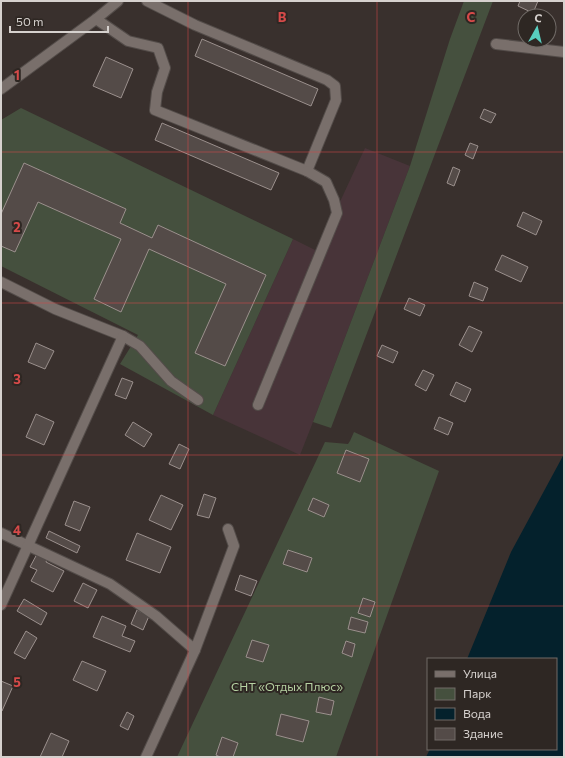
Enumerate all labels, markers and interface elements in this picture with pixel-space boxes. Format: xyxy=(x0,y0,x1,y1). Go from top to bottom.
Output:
scale bar xyxy=(10,8,108,34)
north arrow xyxy=(517,8,557,48)
text: B xyxy=(278,9,287,25)
text: C xyxy=(467,9,476,25)
text: С xyxy=(534,11,544,25)
text: 50 m xyxy=(16,14,44,28)
text: 1 xyxy=(14,67,20,83)
text: 2 xyxy=(13,219,21,235)
text: 3 xyxy=(13,371,21,387)
text: 4 xyxy=(13,522,21,538)
legend xyxy=(427,658,557,750)
text: Улица xyxy=(463,666,497,680)
text: 5 xyxy=(13,674,21,690)
park label: СНТ «Отдых Плюс» xyxy=(231,679,343,693)
text: Парк xyxy=(463,686,492,700)
text: Вода xyxy=(463,706,491,720)
text: Здание xyxy=(463,726,503,740)

